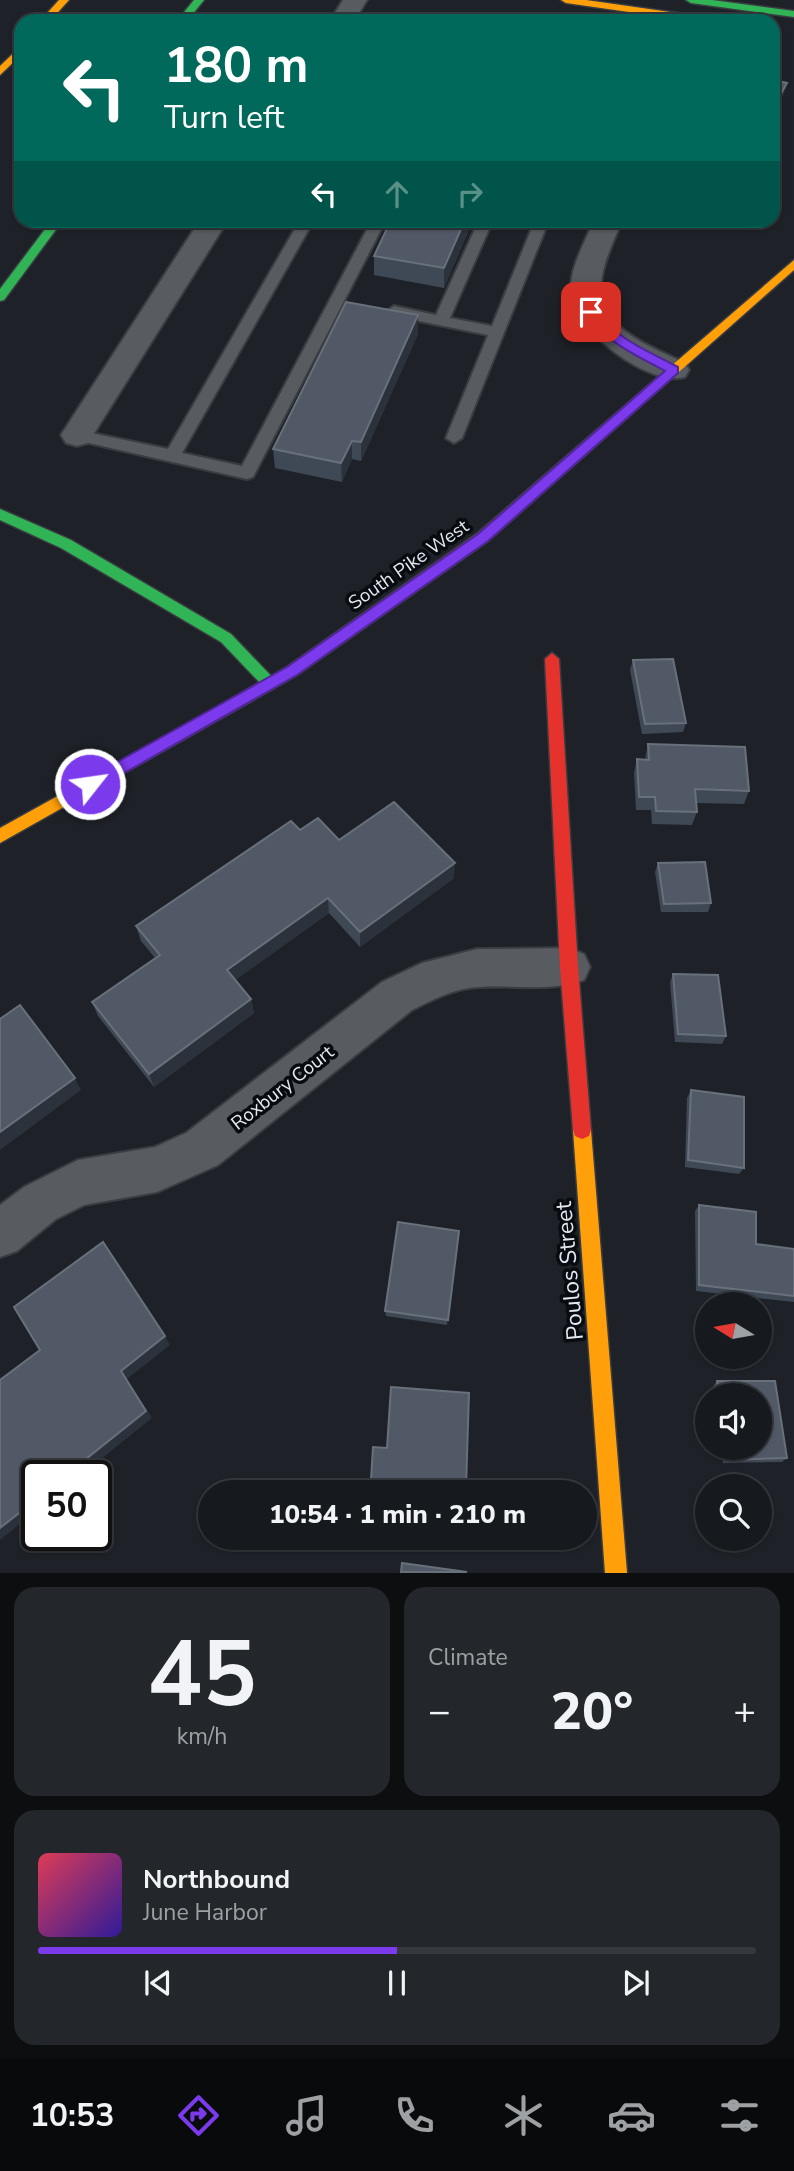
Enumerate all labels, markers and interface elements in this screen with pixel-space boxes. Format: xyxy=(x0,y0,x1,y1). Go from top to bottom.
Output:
text: 180 m xyxy=(164,32,308,99)
icon: left xyxy=(49,42,140,133)
text: Turn left xyxy=(164,96,284,139)
icon: left xyxy=(305,175,343,213)
icon: ahead xyxy=(378,175,416,213)
icon: right xyxy=(451,175,489,213)
pin xyxy=(561,282,621,342)
icon: arrive xyxy=(572,293,610,331)
street label: South Pike West xyxy=(343,513,474,616)
position arrow xyxy=(53,747,127,821)
street label: Roxbury Court xyxy=(226,1039,340,1136)
street label: Poulos Street xyxy=(548,1199,591,1342)
north arrow xyxy=(695,1292,772,1368)
map controls xyxy=(695,1292,772,1551)
button: sound xyxy=(695,1383,772,1460)
speed limit sign: 50 xyxy=(21,1460,112,1551)
button: search xyxy=(695,1474,772,1551)
text: 10:54 · 1 min · 210 m xyxy=(269,1497,526,1532)
text: 45 xyxy=(147,1613,257,1737)
text: Climate xyxy=(428,1642,508,1673)
text: 20° xyxy=(551,1676,633,1747)
text: − xyxy=(428,1686,451,1737)
text: + xyxy=(733,1686,756,1737)
text: km/h xyxy=(177,1721,227,1752)
text: Northbound xyxy=(143,1862,290,1897)
text: June Harbor xyxy=(143,1897,267,1928)
icon: previous xyxy=(139,1964,177,2002)
icon: pause xyxy=(378,1964,416,2002)
icon: next xyxy=(617,1964,655,2002)
icon: directions xyxy=(174,2091,223,2140)
icon: music xyxy=(282,2091,331,2140)
icon: phone xyxy=(390,2091,439,2140)
icon: climate xyxy=(499,2091,548,2140)
icon: car xyxy=(607,2091,656,2140)
icon: filters xyxy=(715,2091,764,2140)
text: 10:53 xyxy=(30,2094,114,2137)

